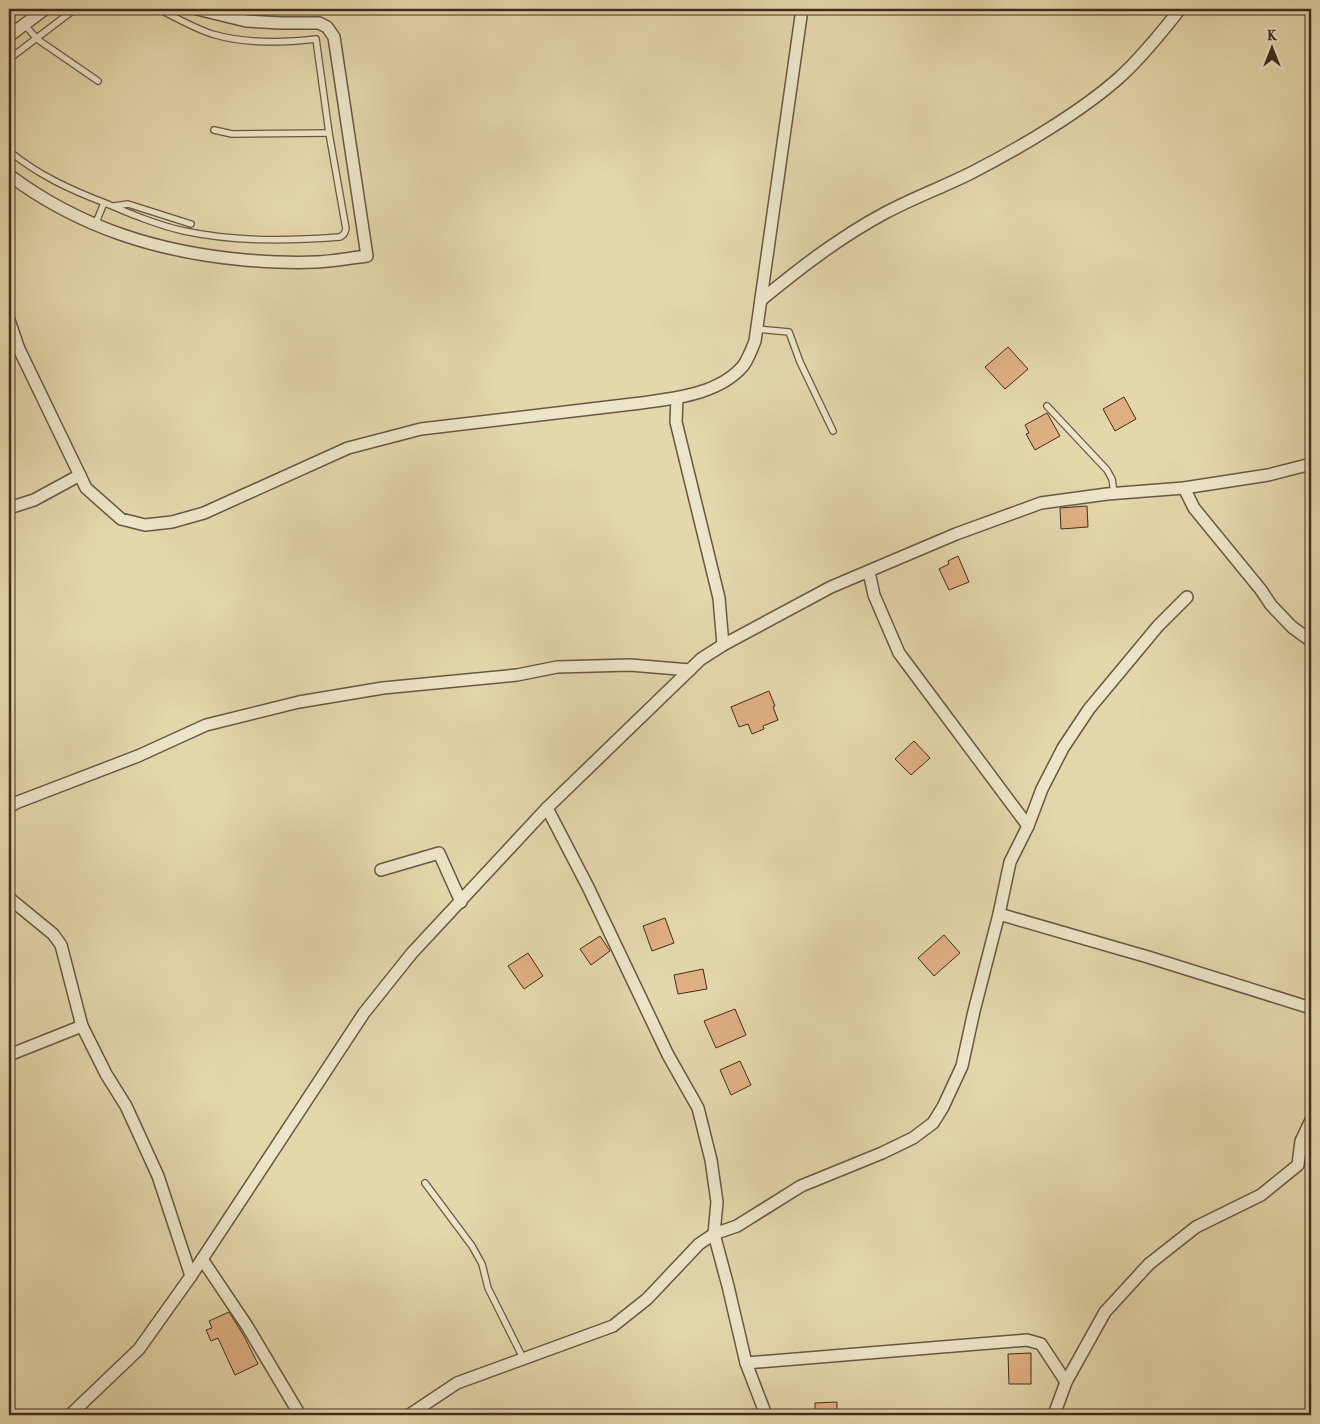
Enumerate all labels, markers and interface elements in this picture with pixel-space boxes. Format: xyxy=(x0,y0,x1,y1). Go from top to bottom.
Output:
north arrow xyxy=(1248,22,1298,72)
text: K xyxy=(1267,27,1278,44)

